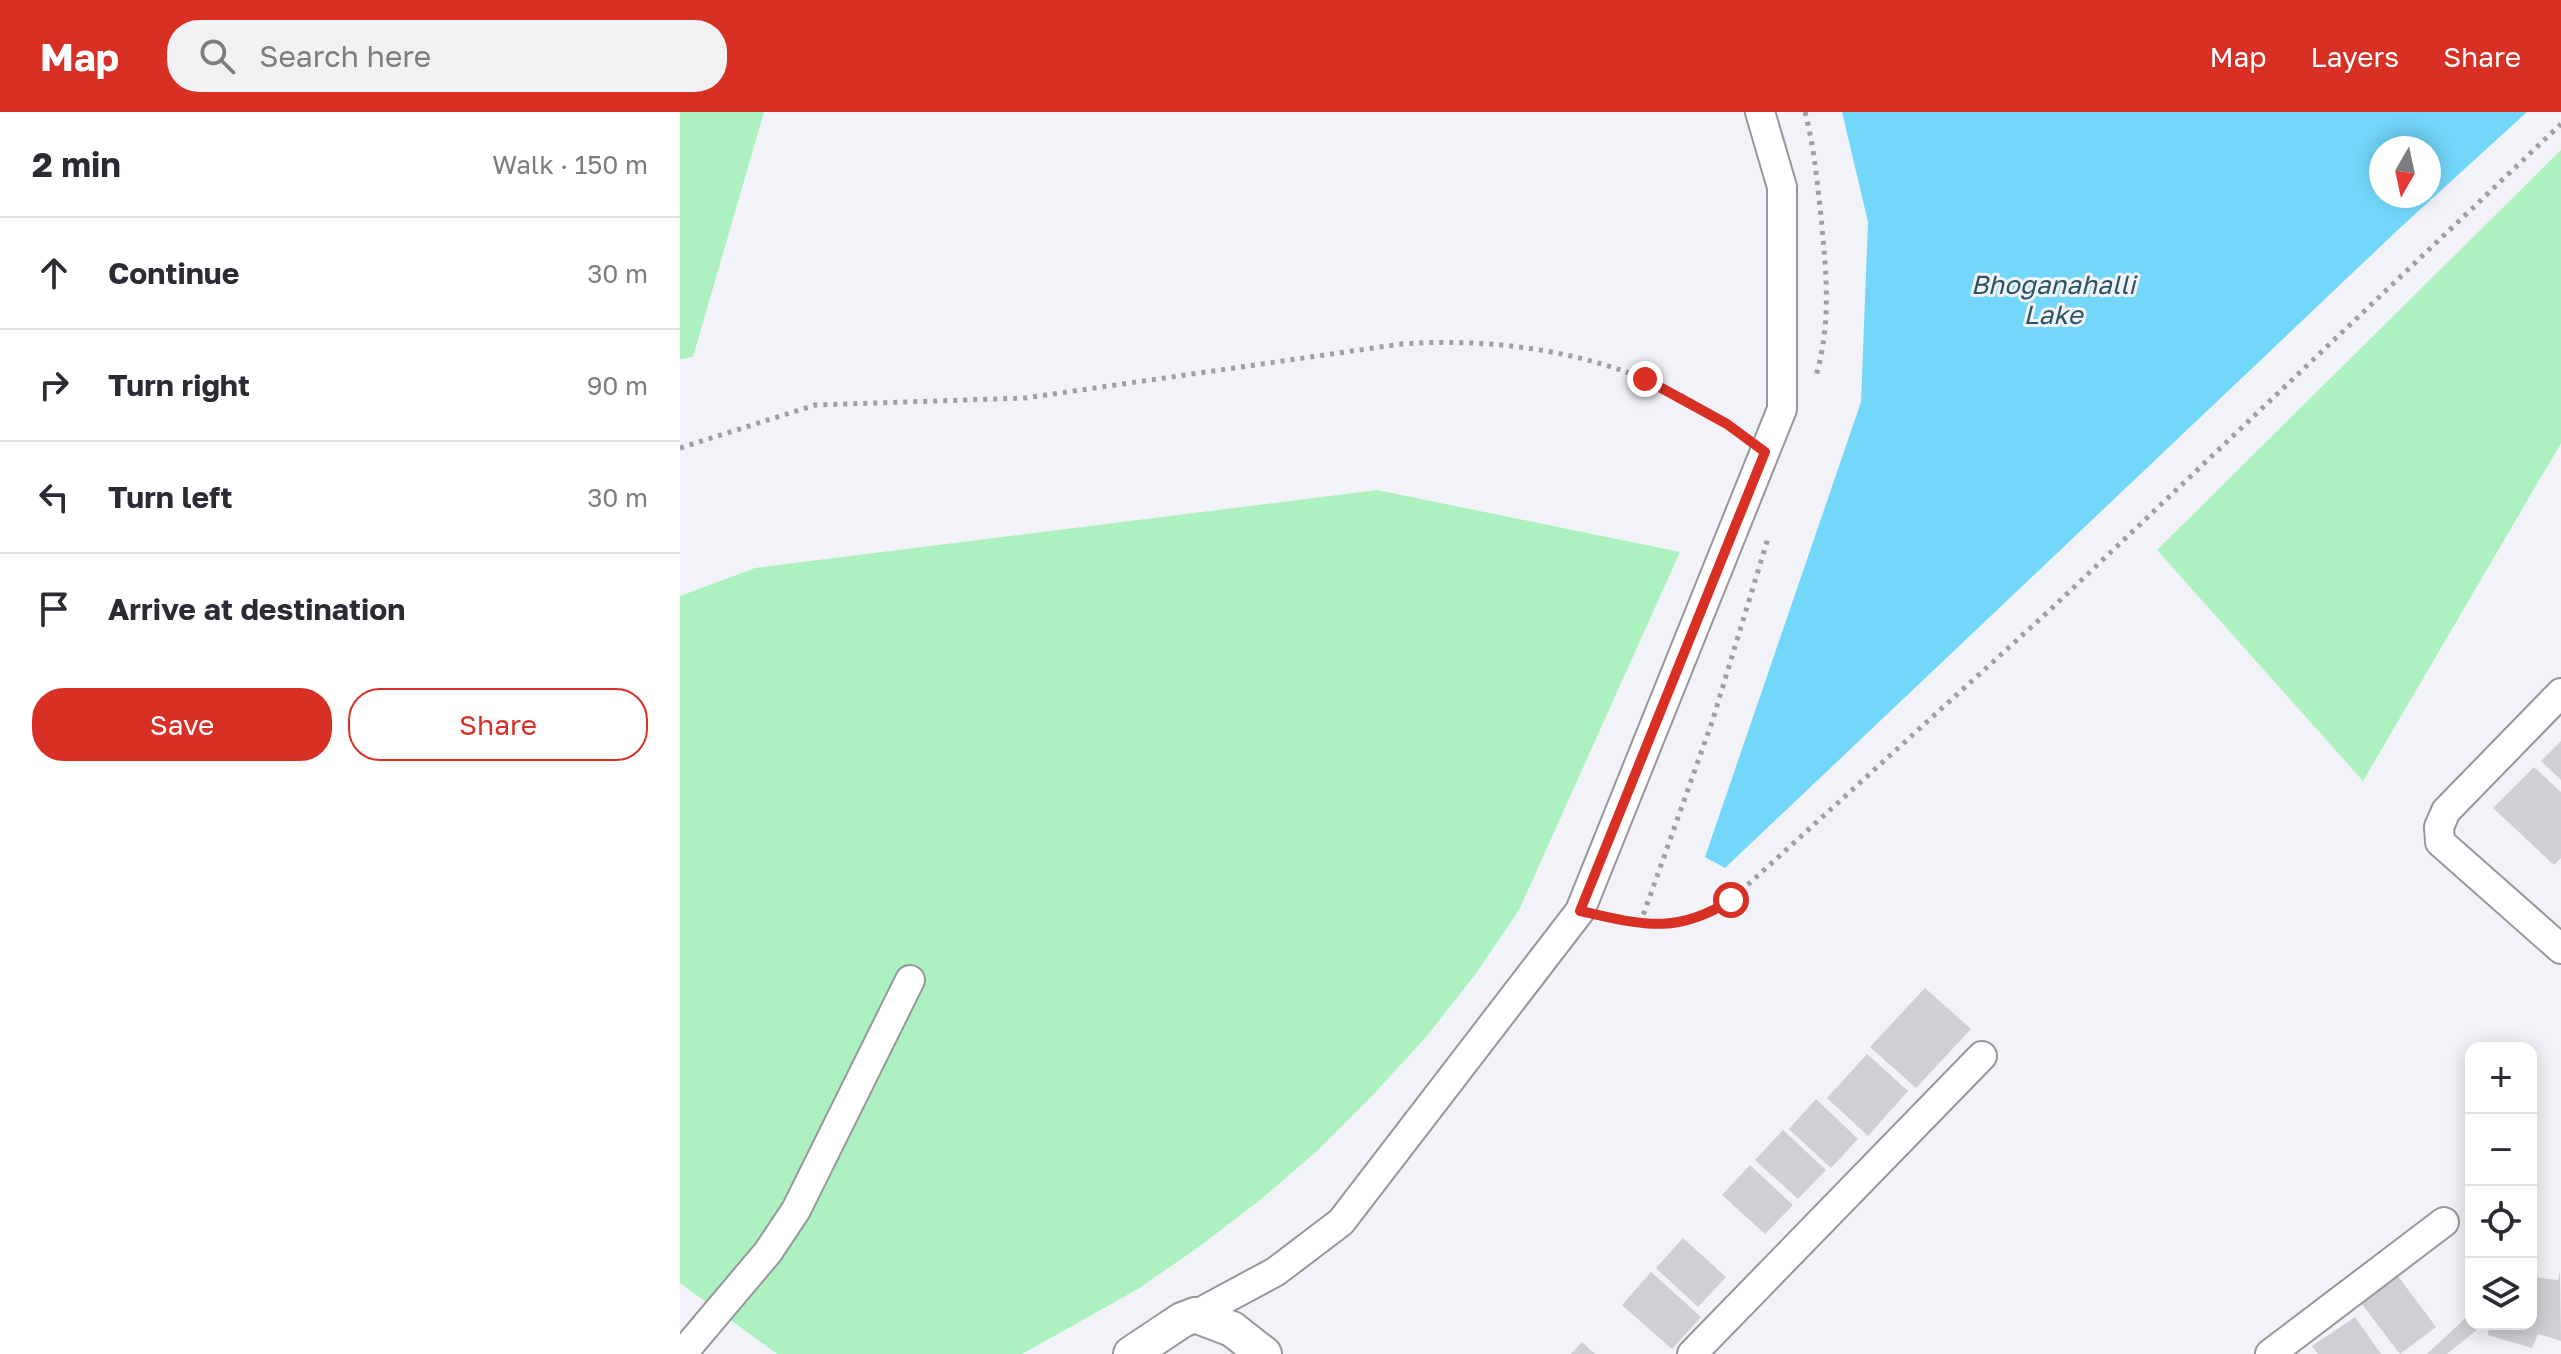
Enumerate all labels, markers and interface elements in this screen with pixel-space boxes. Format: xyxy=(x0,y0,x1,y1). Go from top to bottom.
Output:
search box xyxy=(167,20,727,92)
text: Map xyxy=(40,34,119,79)
icon: search xyxy=(195,34,239,78)
text: Search here xyxy=(259,38,431,74)
text: Map xyxy=(2209,40,2267,73)
text: Layers xyxy=(2311,40,2399,73)
text: Share xyxy=(2443,40,2521,73)
north arrow xyxy=(2369,136,2441,208)
text: 2 min xyxy=(32,144,121,184)
text: Walk · 150 m xyxy=(492,149,648,180)
icon: ahead xyxy=(32,251,76,295)
text: Continue xyxy=(108,255,239,291)
text: 30 m xyxy=(587,258,648,289)
water label: Bhoganahalli Lake xyxy=(1971,269,2138,330)
route end xyxy=(1627,361,1663,397)
icon: right xyxy=(32,363,76,407)
text: Turn right xyxy=(108,367,250,403)
text: 90 m xyxy=(587,370,648,401)
icon: left xyxy=(32,475,76,519)
text: Turn left xyxy=(108,479,233,515)
text: 30 m xyxy=(587,482,648,513)
icon: arrive xyxy=(32,587,76,631)
text: Arrive at destination xyxy=(108,591,405,627)
button: Save xyxy=(32,688,332,761)
button: Share xyxy=(348,688,648,761)
route start xyxy=(1713,882,1749,918)
map controls xyxy=(2465,1042,2537,1330)
button: + xyxy=(2465,1042,2537,1114)
button: − xyxy=(2465,1114,2537,1186)
button: locate xyxy=(2465,1186,2537,1258)
button: layers xyxy=(2465,1258,2537,1330)

